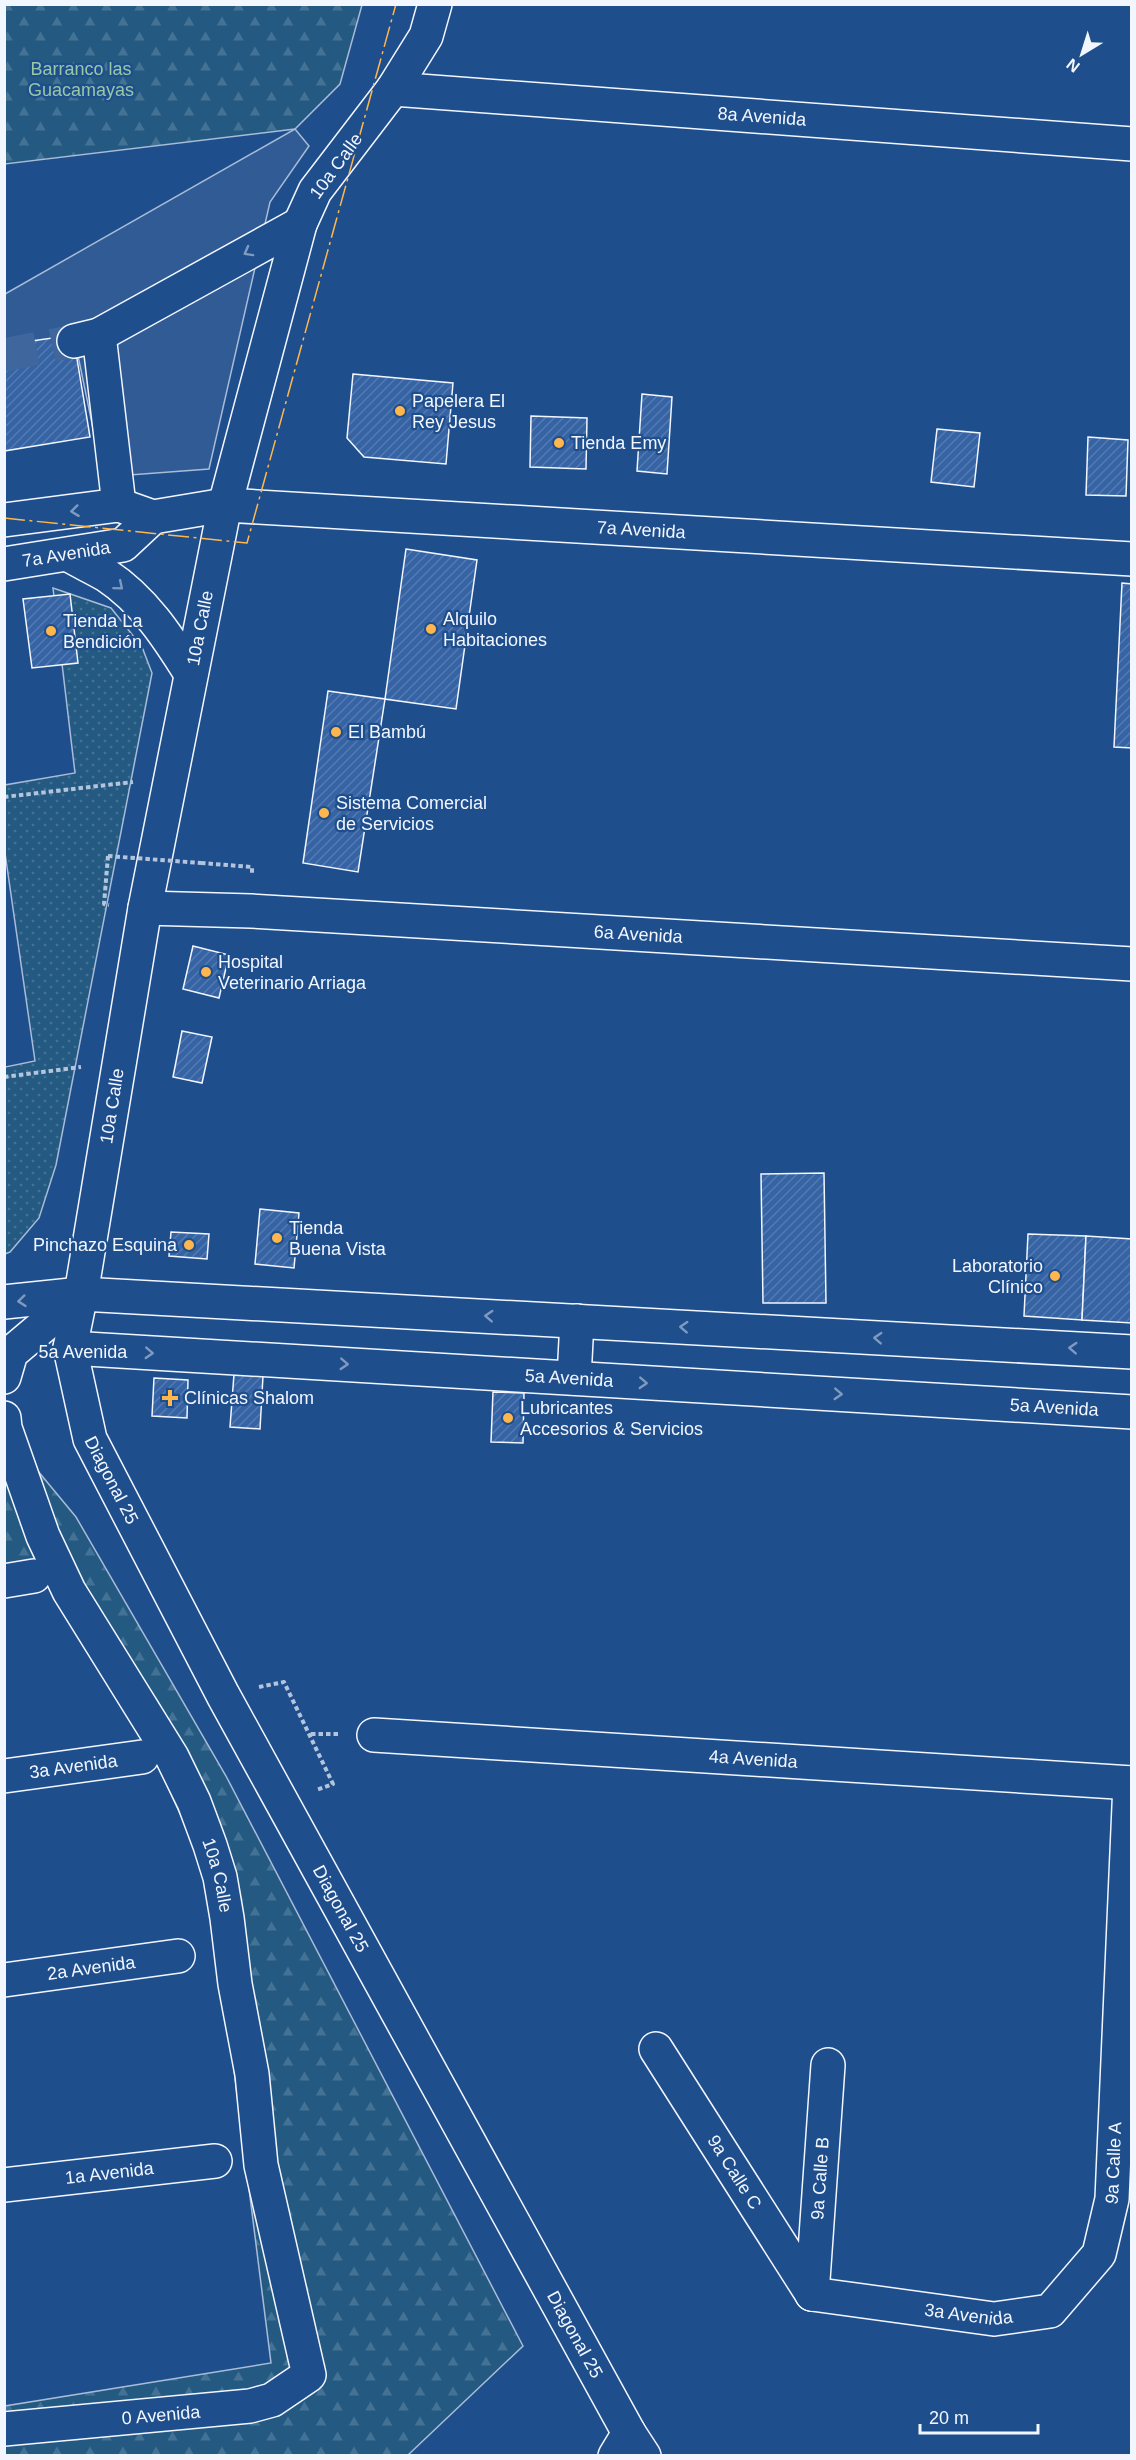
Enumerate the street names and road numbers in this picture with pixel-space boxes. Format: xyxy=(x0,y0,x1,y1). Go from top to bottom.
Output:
street label: 8a Avenida xyxy=(717,103,808,130)
street label: 10a Calle xyxy=(306,129,366,203)
street label: 7a Avenida xyxy=(596,517,687,542)
street label: 7a Avenida xyxy=(21,537,113,571)
street label: 10a Calle xyxy=(183,589,217,667)
street label: 6a Avenida xyxy=(593,922,684,947)
street label: 10a Calle xyxy=(96,1067,128,1145)
street label: 5a Avenida xyxy=(39,1342,128,1362)
street label: 5a Avenida xyxy=(524,1365,615,1391)
street label: 5a Avenida xyxy=(1009,1395,1100,1420)
street label: Diagonal 25 xyxy=(80,1433,142,1527)
street label: 4a Avenida xyxy=(708,1746,799,1772)
street label: 3a Avenida xyxy=(28,1750,120,1782)
street label: 10a Calle xyxy=(198,1835,236,1914)
street label: Diagonal 25 xyxy=(309,1862,373,1956)
street label: 2a Avenida xyxy=(46,1952,137,1984)
street label: 9a Calle A xyxy=(1101,2122,1125,2206)
street label: 9a Calle C xyxy=(703,2131,765,2213)
street label: 9a Calle B xyxy=(807,2136,833,2220)
street label: 1a Avenida xyxy=(64,2158,156,2188)
street label: Diagonal 25 xyxy=(543,2288,607,2381)
street label: 3a Avenida xyxy=(923,2300,1015,2329)
street label: 0 Avenida xyxy=(121,2402,202,2428)

